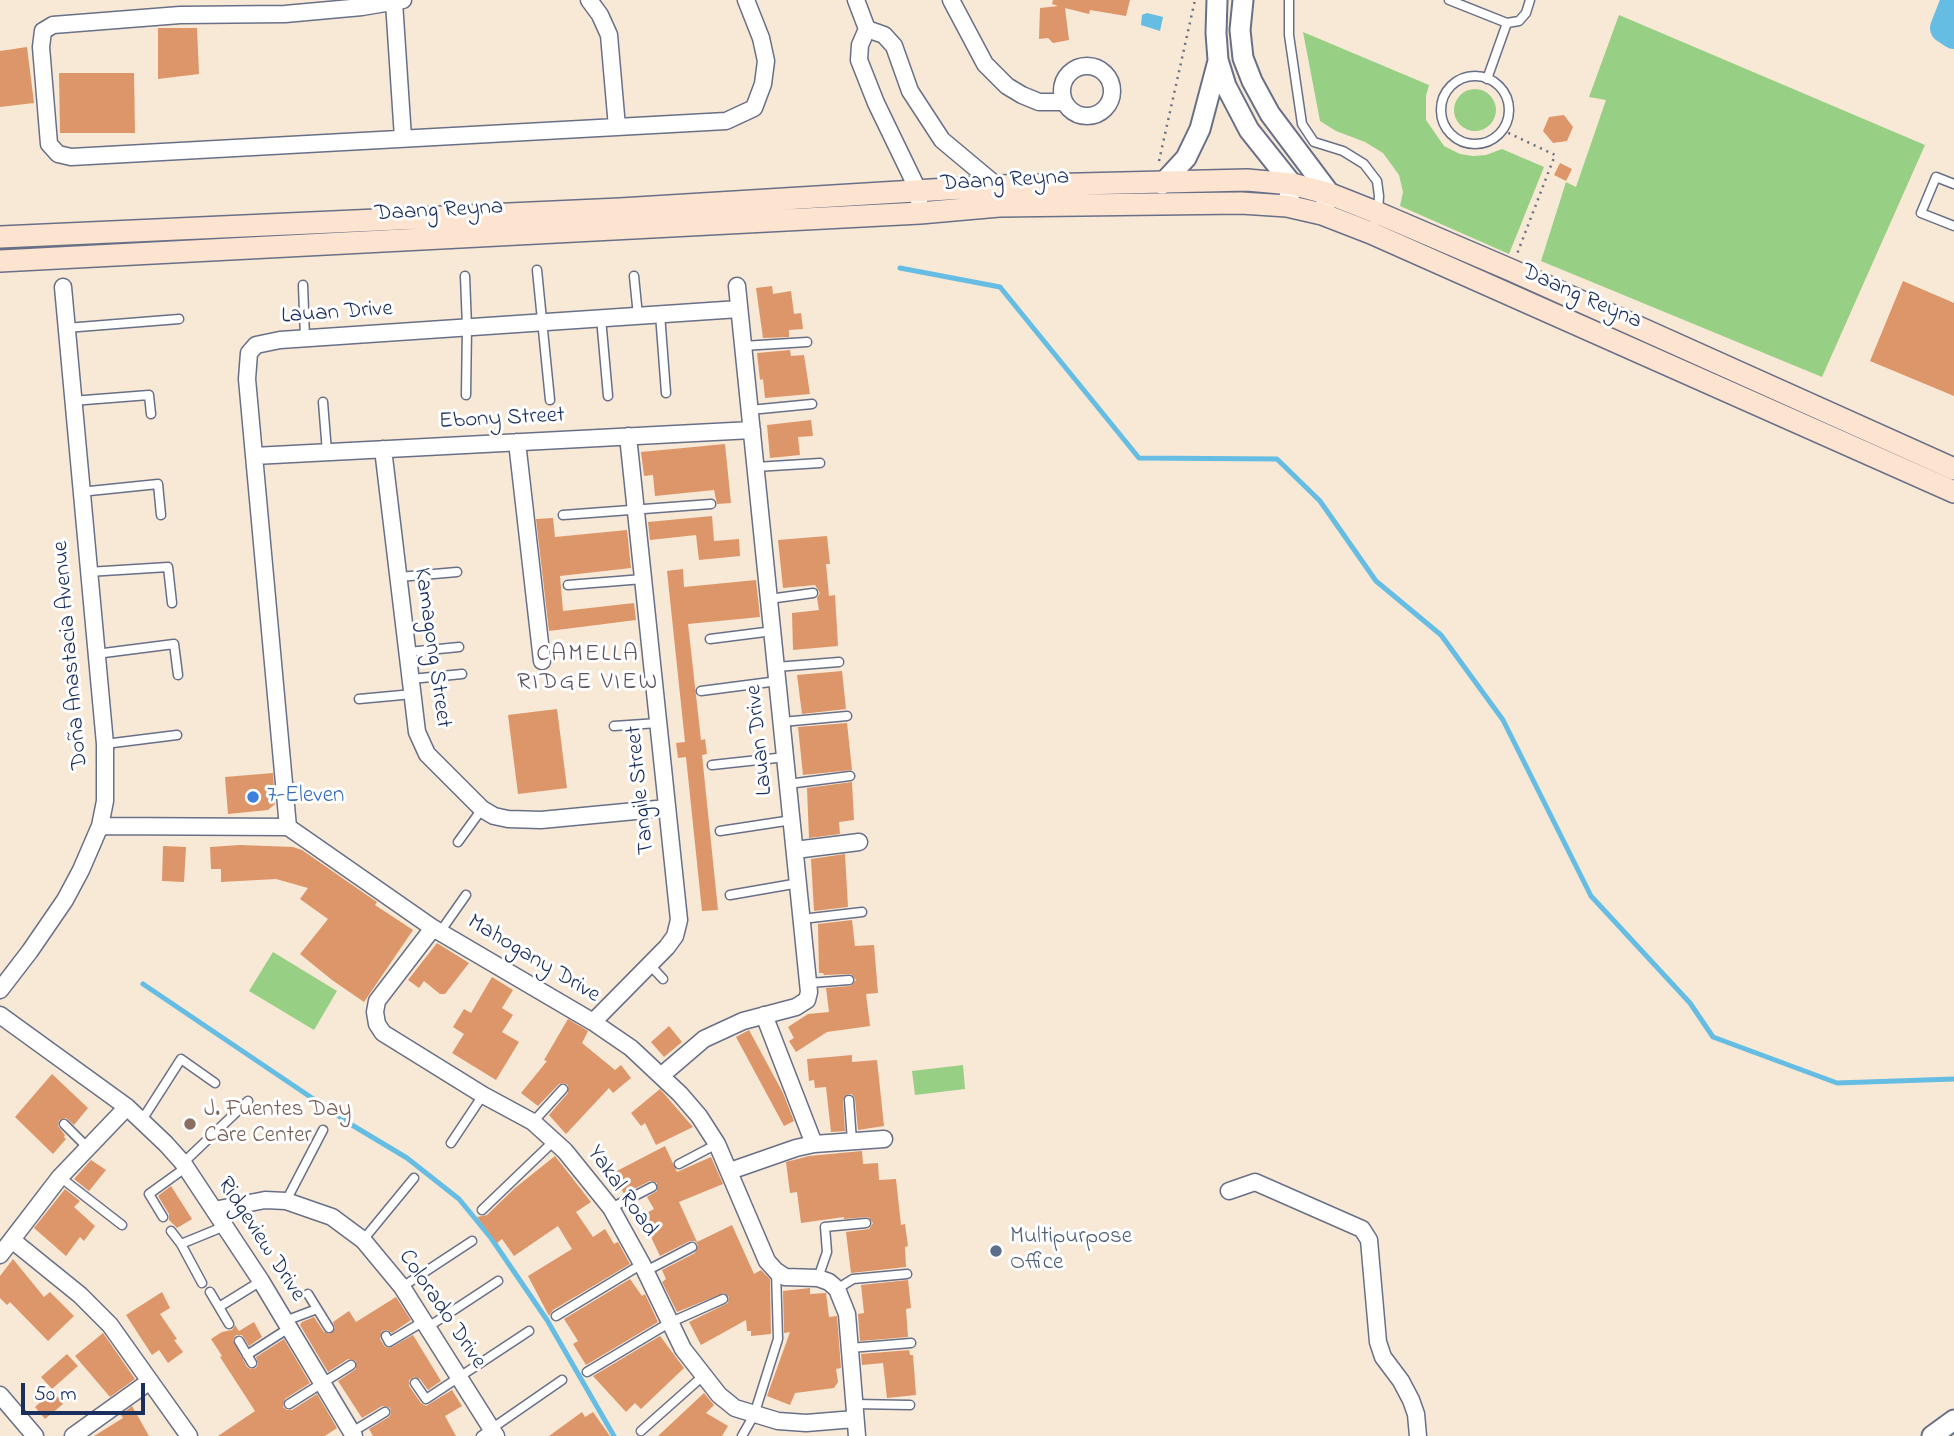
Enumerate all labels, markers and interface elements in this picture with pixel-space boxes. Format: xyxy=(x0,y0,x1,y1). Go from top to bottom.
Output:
street label: Daang Reyna xyxy=(940,165,1070,199)
street label: Daang Reyna xyxy=(374,195,504,229)
street label: Daang Reyna xyxy=(1517,259,1645,337)
street label: Lauan Drive xyxy=(280,296,394,332)
street label: Ebony Street xyxy=(438,403,566,437)
street label: Doña Anastacia Avenue xyxy=(48,540,96,770)
street label: Kamagong Street xyxy=(406,566,456,730)
district label: CAMELLA RIDGE VIEW xyxy=(518,642,658,698)
street label: Lauan Drive xyxy=(741,683,781,797)
street label: Tangile Street xyxy=(622,724,662,856)
place label: 7-Eleven xyxy=(267,783,344,811)
marker: 7-Eleven xyxy=(245,789,261,805)
street label: Mahogany Drive xyxy=(462,910,604,1010)
place label: J. Fuentes Day Care Center xyxy=(204,1097,351,1151)
marker: J. Fuentes Day Care Center xyxy=(182,1116,198,1132)
street label: Yakal Road xyxy=(580,1141,662,1243)
street label: Ridgeview Drive xyxy=(210,1173,310,1307)
place label: Multipurpose Office xyxy=(1010,1224,1132,1278)
marker: Multipurpose Office xyxy=(988,1243,1004,1259)
street label: Colorado Drive xyxy=(391,1245,491,1375)
scale bar xyxy=(24,1370,149,1414)
text: 50 m xyxy=(34,1380,77,1410)

